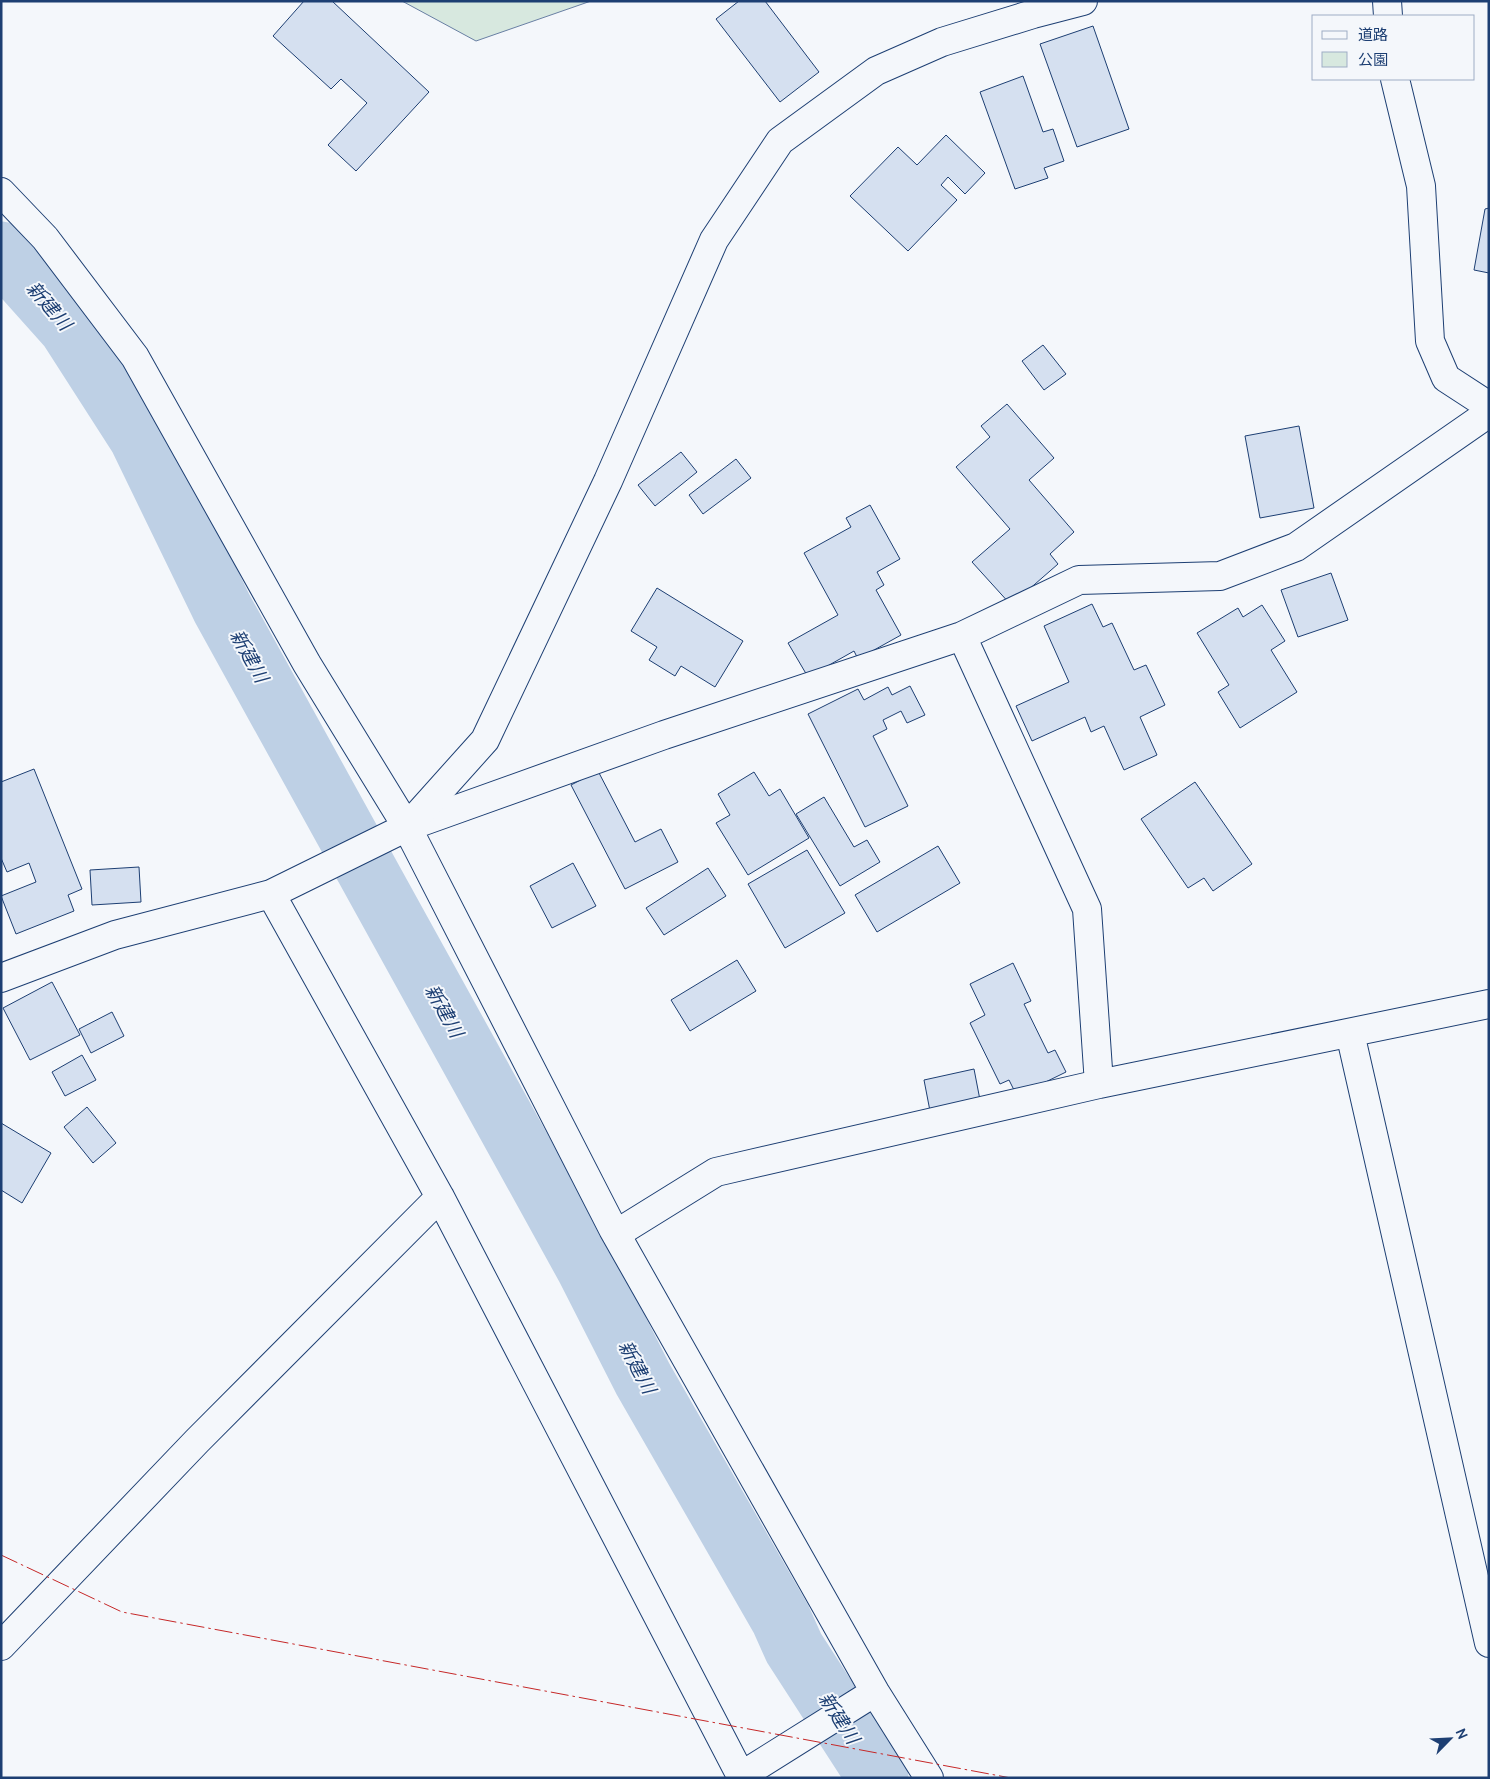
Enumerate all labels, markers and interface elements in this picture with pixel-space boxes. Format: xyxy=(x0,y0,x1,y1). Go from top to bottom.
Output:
legend xyxy=(1312,15,1475,80)
text: 道路 xyxy=(1358,26,1388,44)
text: 公園 xyxy=(1358,51,1388,69)
water label: 新建川 xyxy=(22,277,78,337)
water label: 新建川 xyxy=(225,625,274,688)
water label: 新建川 xyxy=(420,980,469,1043)
water label: 新建川 xyxy=(613,1336,661,1399)
water label: 新建川 xyxy=(814,1688,865,1750)
north arrow xyxy=(1425,1714,1475,1764)
text: N xyxy=(1452,1726,1472,1742)

